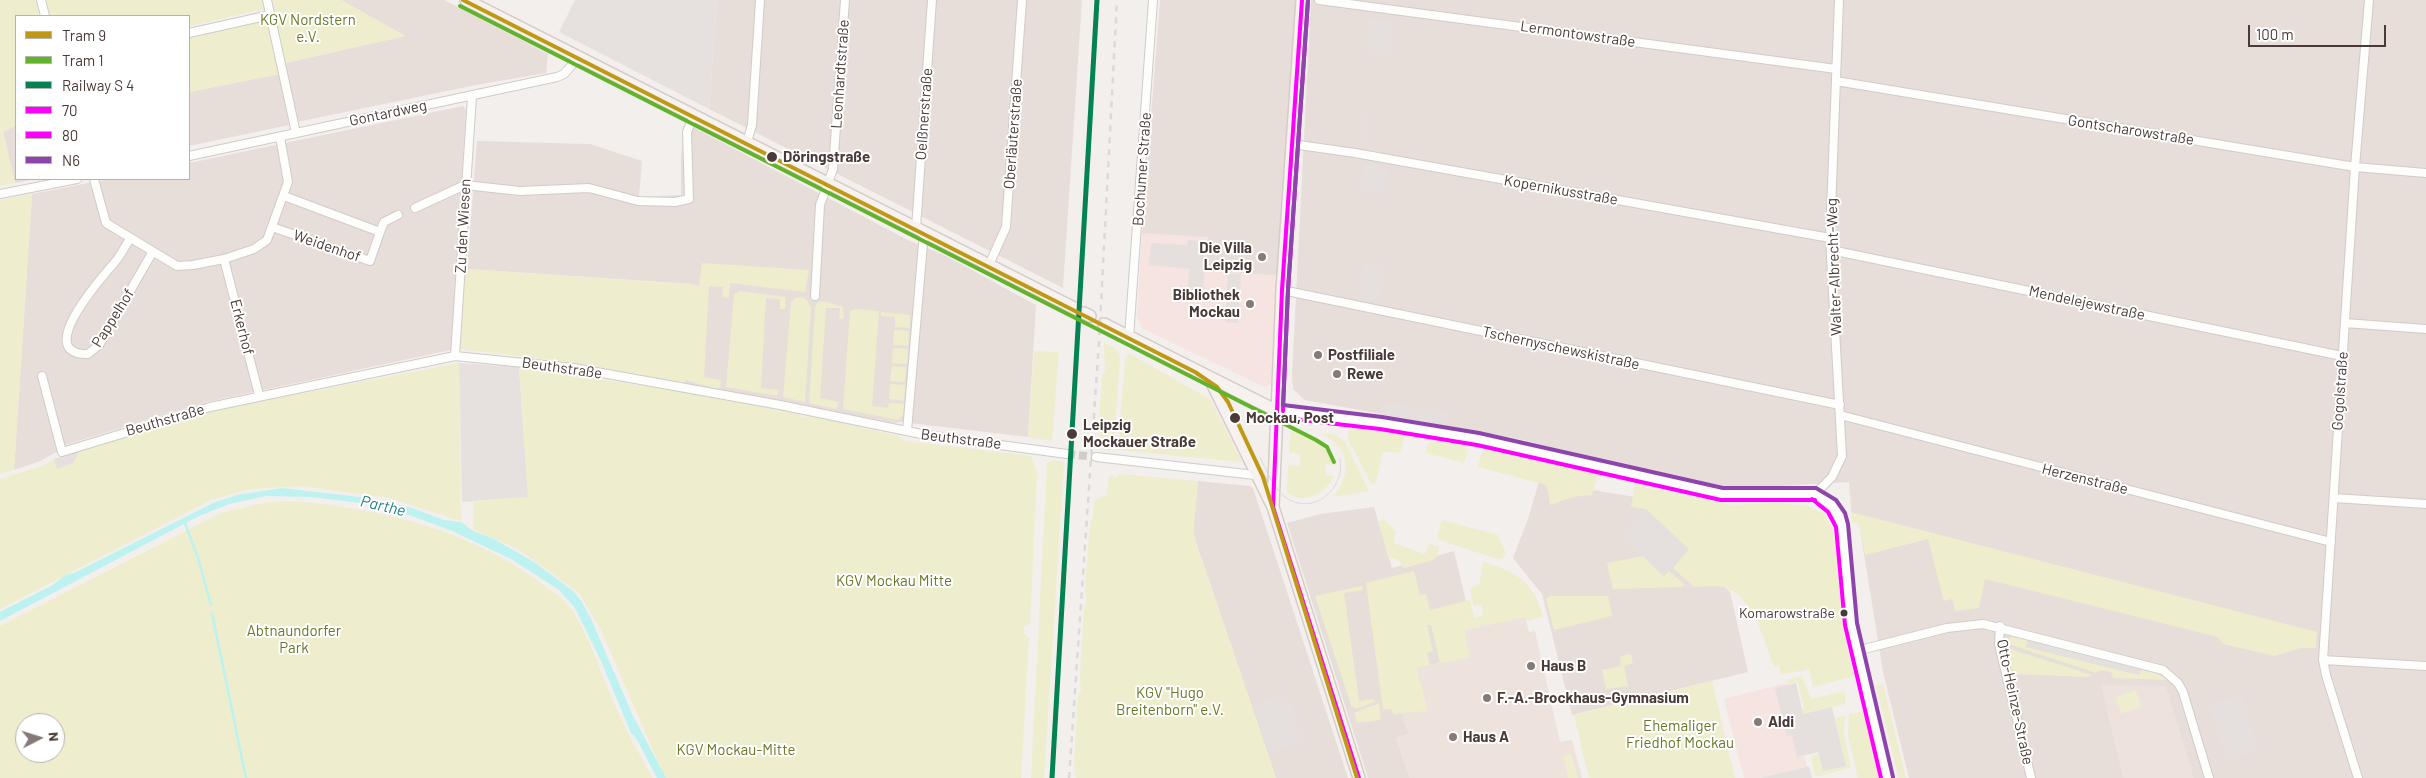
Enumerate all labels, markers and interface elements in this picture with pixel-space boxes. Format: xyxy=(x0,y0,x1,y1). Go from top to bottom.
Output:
park label: KGV Nordstern e.V. xyxy=(260,11,356,46)
legend xyxy=(15,15,190,180)
scale bar xyxy=(2251,15,2388,47)
street label: Lermontowstraße xyxy=(1519,17,1637,51)
street label: Leonhardtstraße xyxy=(827,19,853,129)
text: 100 m xyxy=(2256,25,2294,43)
text: Tram 9 xyxy=(62,26,106,44)
text: Tram 1 xyxy=(62,51,104,69)
street label: Oelßnerstraße xyxy=(912,67,936,161)
text: Railway S 4 xyxy=(62,76,134,94)
street label: Oberläuterstraße xyxy=(1000,78,1026,190)
street label: Gontardweg xyxy=(348,96,428,130)
text: 70 xyxy=(62,101,78,119)
street label: Gontscharowstraße xyxy=(2067,111,2195,149)
street label: Bochumer Straße xyxy=(1129,112,1155,226)
text: 80 xyxy=(62,126,78,144)
place label: Döringstraße xyxy=(783,148,870,166)
marker: Döringstraße xyxy=(765,150,779,164)
text: N6 xyxy=(62,151,80,169)
street label: Kopernikusstraße xyxy=(1503,171,1619,209)
street label: Zu den Wiesen xyxy=(452,178,474,274)
street label: Walter-Albrecht-Weg xyxy=(1823,198,1845,336)
street label: Weidenhof xyxy=(291,226,363,266)
place label: Die Villa Leipzig xyxy=(1199,239,1252,274)
marker: Die Villa Leipzig xyxy=(1256,251,1268,263)
street label: Mendelejewstraße xyxy=(2027,282,2147,324)
street label: Pappelhof xyxy=(88,285,138,351)
place label: Bibliothek Mockau xyxy=(1173,286,1240,321)
street label: Erkerhof xyxy=(226,297,258,357)
marker: Bibliothek Mockau xyxy=(1244,298,1256,310)
street label: Tschernyschewskistraße xyxy=(1481,323,1641,373)
place label: Postfiliale xyxy=(1328,346,1395,364)
marker: Postfiliale xyxy=(1312,349,1324,361)
street label: Gogolstraße xyxy=(2328,351,2352,431)
street label: Beuthstraße xyxy=(521,353,603,383)
place label: Rewe xyxy=(1347,365,1383,383)
marker: Rewe xyxy=(1331,368,1343,380)
street label: Beuthstraße xyxy=(124,400,206,440)
place label: Mockau, Post xyxy=(1246,409,1334,427)
marker: Mockau, Post xyxy=(1228,411,1242,425)
place label: Leipzig Mockauer Straße xyxy=(1083,416,1196,451)
street label: Beuthstraße xyxy=(920,425,1002,453)
marker: Leipzig Mockauer Straße xyxy=(1065,427,1079,441)
street label: Herzenstraße xyxy=(2040,460,2130,498)
water label: Parthe xyxy=(359,492,407,520)
park label: KGV Mockau Mitte xyxy=(836,572,952,590)
place label: Komarowstraße xyxy=(1739,605,1835,621)
marker: Komarowstraße xyxy=(1839,608,1849,618)
park label: Abtnaundorfer Park xyxy=(247,622,341,657)
street label: Otto-Heinze-Straße xyxy=(1993,637,2037,767)
place label: Haus B xyxy=(1541,657,1586,675)
marker: Haus B xyxy=(1525,660,1537,672)
park label: KGV "Hugo Breitenborn" e.V. xyxy=(1116,684,1224,719)
place label: F.-A.-Brockhaus-Gymnasium xyxy=(1497,689,1689,707)
marker: F.-A.-Brockhaus-Gymnasium xyxy=(1481,692,1493,704)
north arrow xyxy=(15,713,65,763)
place label: Aldi xyxy=(1768,713,1794,731)
marker: Aldi xyxy=(1752,716,1764,728)
park label: Ehemaliger Friedhof Mockau xyxy=(1626,717,1734,752)
place label: Haus A xyxy=(1463,728,1509,746)
text: N xyxy=(46,731,63,742)
marker: Haus A xyxy=(1447,731,1459,743)
park label: KGV Mockau-Mitte xyxy=(677,741,795,759)

